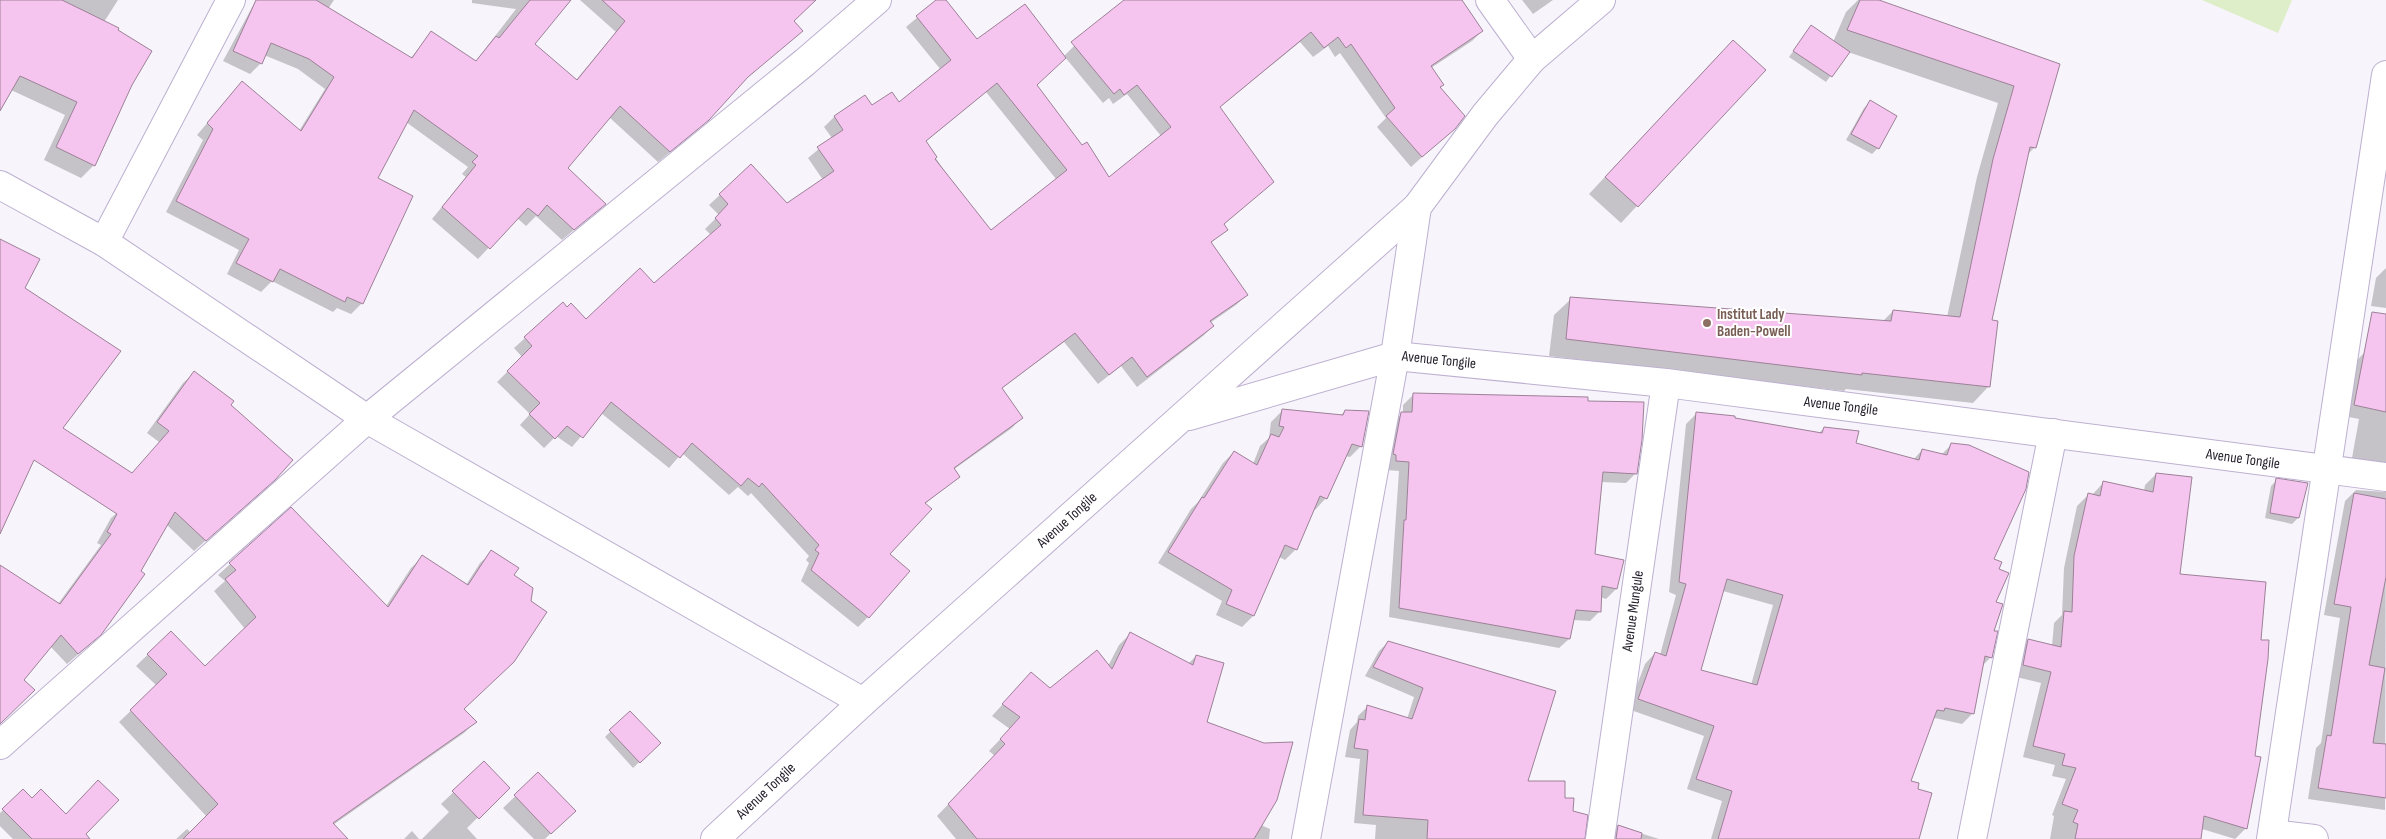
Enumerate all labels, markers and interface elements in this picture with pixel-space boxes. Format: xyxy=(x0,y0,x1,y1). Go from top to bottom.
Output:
place label: Institut Lady Baden-Powell xyxy=(1717,305,1790,341)
marker: Institut Lady Baden-Powell xyxy=(1701,317,1713,329)
street label: Avenue Tongile xyxy=(1400,347,1477,373)
street label: Avenue Tongile xyxy=(1802,392,1879,420)
street label: Avenue Tongile xyxy=(2204,444,2281,474)
street label: Avenue Tongile xyxy=(1032,488,1101,553)
street label: Avenue Mungule xyxy=(1618,569,1648,654)
street label: Avenue Tongile xyxy=(732,759,800,824)

